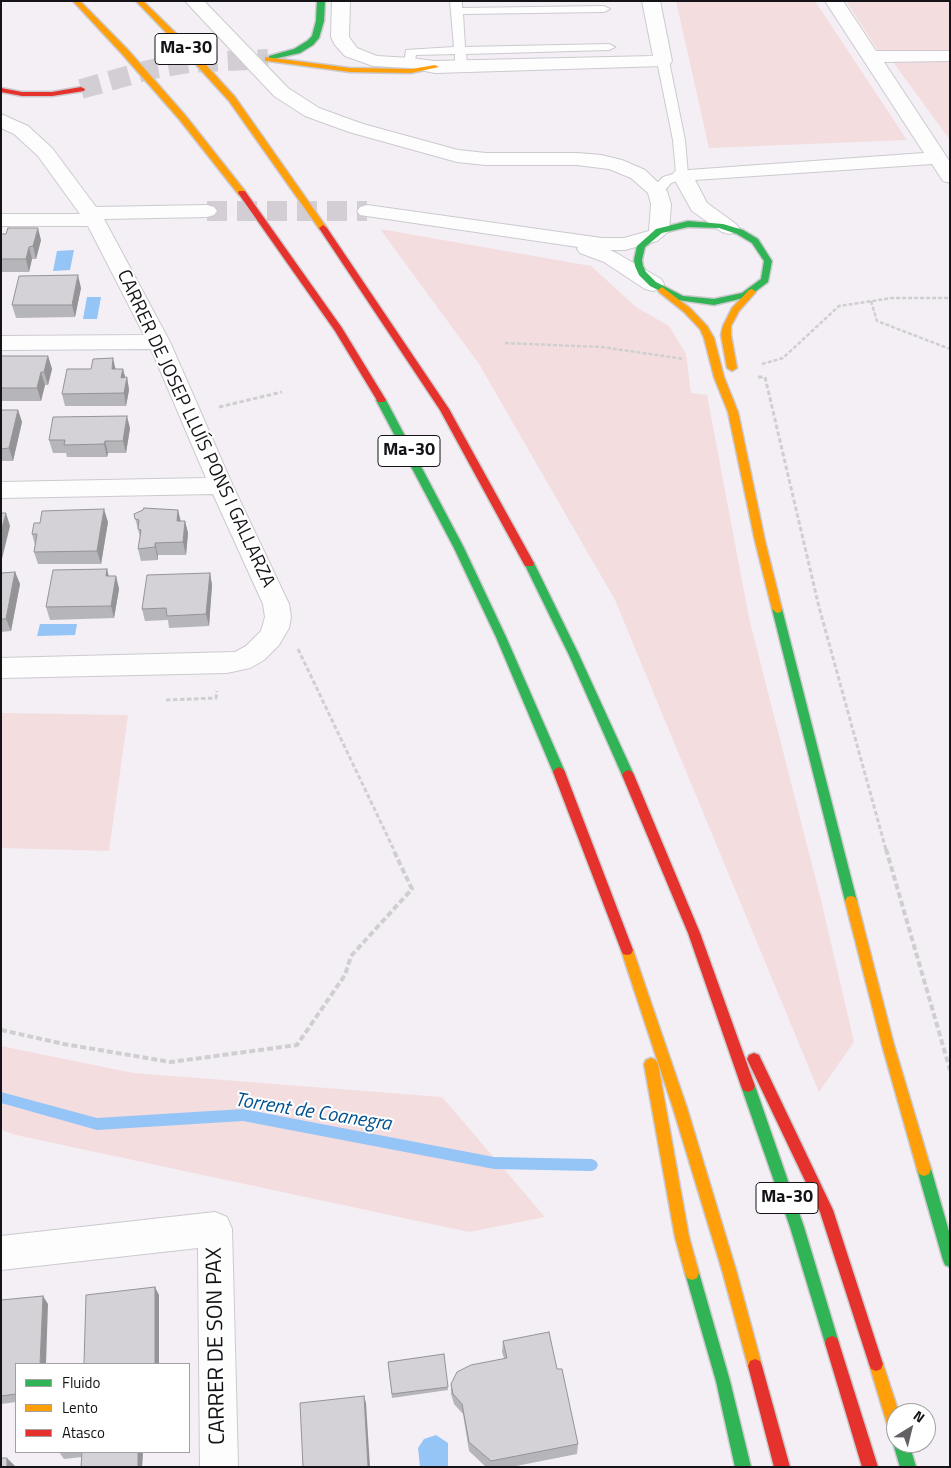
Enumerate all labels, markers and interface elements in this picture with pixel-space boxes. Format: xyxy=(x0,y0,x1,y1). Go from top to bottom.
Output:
road number: Ma-30 xyxy=(155,34,217,64)
street label: CARRER DE JOSEP LLUÍS PONS I GALLARZA xyxy=(111,267,279,591)
road number: Ma-30 xyxy=(378,436,440,466)
water label: Torrent de Coanegra xyxy=(233,1089,393,1137)
road number: Ma-30 xyxy=(756,1182,818,1214)
street label: CARRER DE SON PAX xyxy=(202,1247,232,1445)
legend xyxy=(15,1363,190,1453)
text: Fluido xyxy=(62,1371,100,1394)
text: Lento xyxy=(62,1396,98,1419)
north arrow xyxy=(886,1403,936,1453)
text: N xyxy=(909,1405,930,1428)
text: Atasco xyxy=(62,1421,105,1444)

